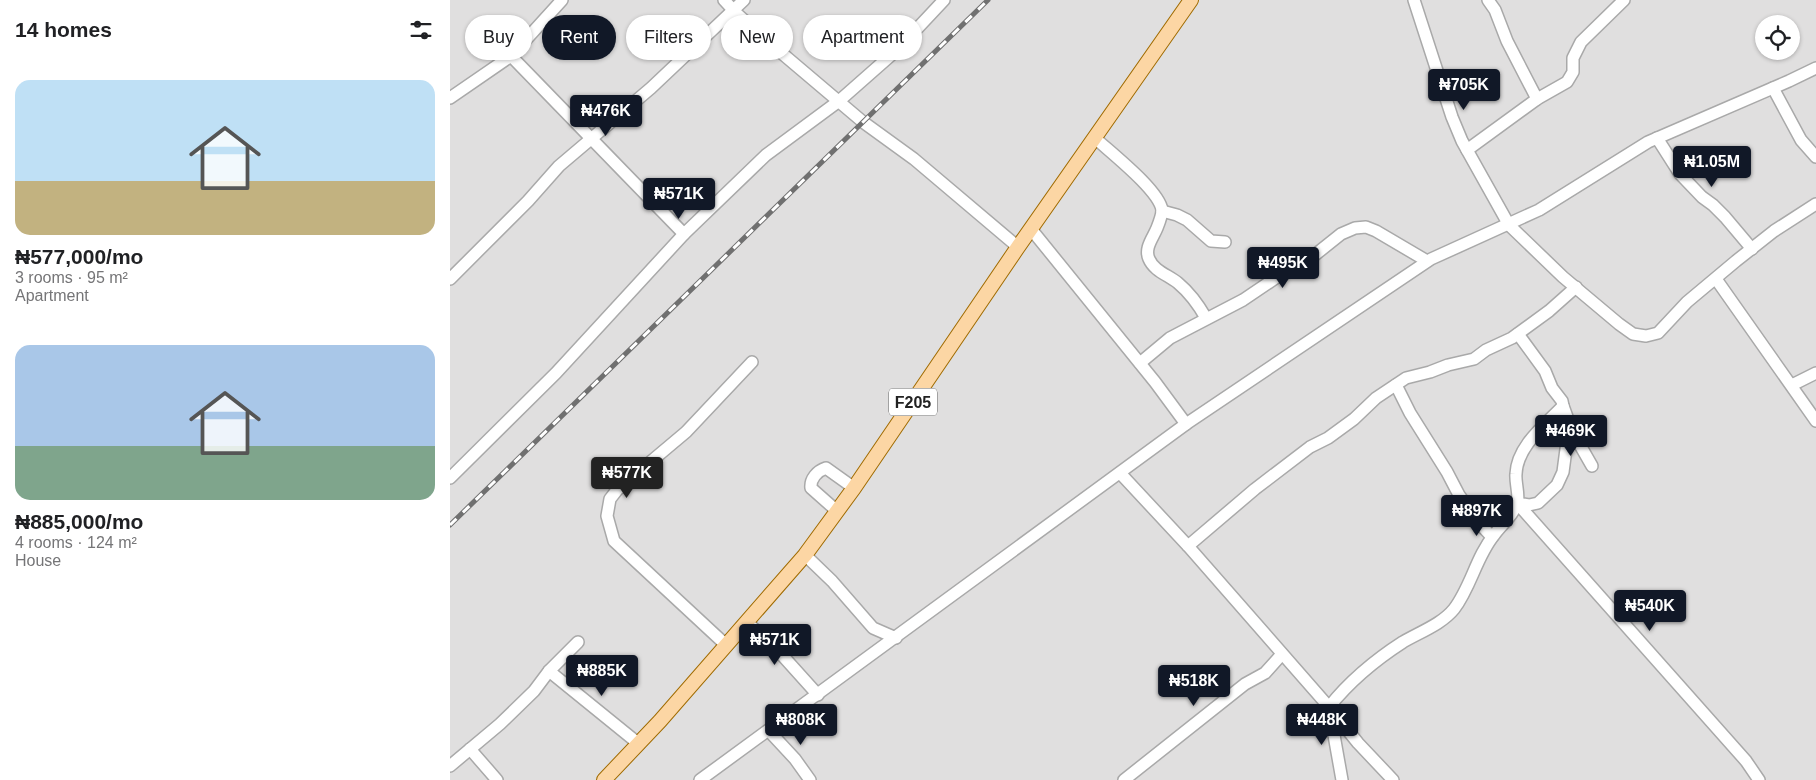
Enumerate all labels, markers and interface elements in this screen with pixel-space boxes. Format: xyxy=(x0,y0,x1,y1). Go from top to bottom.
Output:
chip: Buy xyxy=(465,15,532,60)
chip: Rent xyxy=(542,15,616,60)
chip: Filters xyxy=(626,15,711,60)
chip: New xyxy=(721,15,793,60)
chip: Apartment xyxy=(803,15,922,60)
map controls xyxy=(1755,15,1800,60)
button: locate xyxy=(1755,15,1800,60)
icon: filters xyxy=(407,16,435,44)
text: 14 homes xyxy=(15,18,112,41)
pin: ₦705K xyxy=(1429,68,1499,111)
text: ₦705K xyxy=(1439,76,1489,93)
pin: ₦476K xyxy=(571,94,641,137)
text: ₦476K xyxy=(581,102,631,119)
icon: home xyxy=(180,113,270,203)
pin: ₦1.05M xyxy=(1671,146,1753,188)
text: ₦1.05M xyxy=(1684,153,1740,170)
pin: ₦571K xyxy=(644,178,714,220)
text: ₦571K xyxy=(654,185,704,202)
text: ₦577,000/mo xyxy=(15,245,143,268)
pin: ₦495K xyxy=(1248,246,1318,289)
text: ₦495K xyxy=(1258,254,1308,271)
text: 3 rooms · 95 m² xyxy=(15,269,128,286)
text: Apartment xyxy=(15,287,89,304)
icon: home xyxy=(180,378,270,468)
road number: F205 xyxy=(889,388,937,416)
pin: ₦469K xyxy=(1536,414,1606,457)
text: ₦469K xyxy=(1546,422,1596,439)
pin: ₦577K xyxy=(592,456,662,499)
text: ₦577K xyxy=(602,464,652,481)
pin: ₦897K xyxy=(1442,494,1512,537)
text: ₦897K xyxy=(1452,502,1502,519)
text: ₦885,000/mo xyxy=(15,510,143,533)
text: 4 rooms · 124 m² xyxy=(15,534,137,551)
text: House xyxy=(15,552,61,569)
pin: ₦540K xyxy=(1615,590,1685,632)
text: ₦540K xyxy=(1625,597,1675,614)
pin: ₦571K xyxy=(740,624,810,666)
text: ₦571K xyxy=(750,631,800,648)
pin: ₦885K xyxy=(567,654,637,697)
text: ₦885K xyxy=(577,662,627,679)
pin: ₦518K xyxy=(1159,664,1229,707)
text: ₦518K xyxy=(1169,672,1219,689)
pin: ₦808K xyxy=(766,704,836,746)
pin: ₦448K xyxy=(1287,704,1357,746)
text: ₦808K xyxy=(776,711,826,728)
text: ₦448K xyxy=(1297,711,1347,728)

